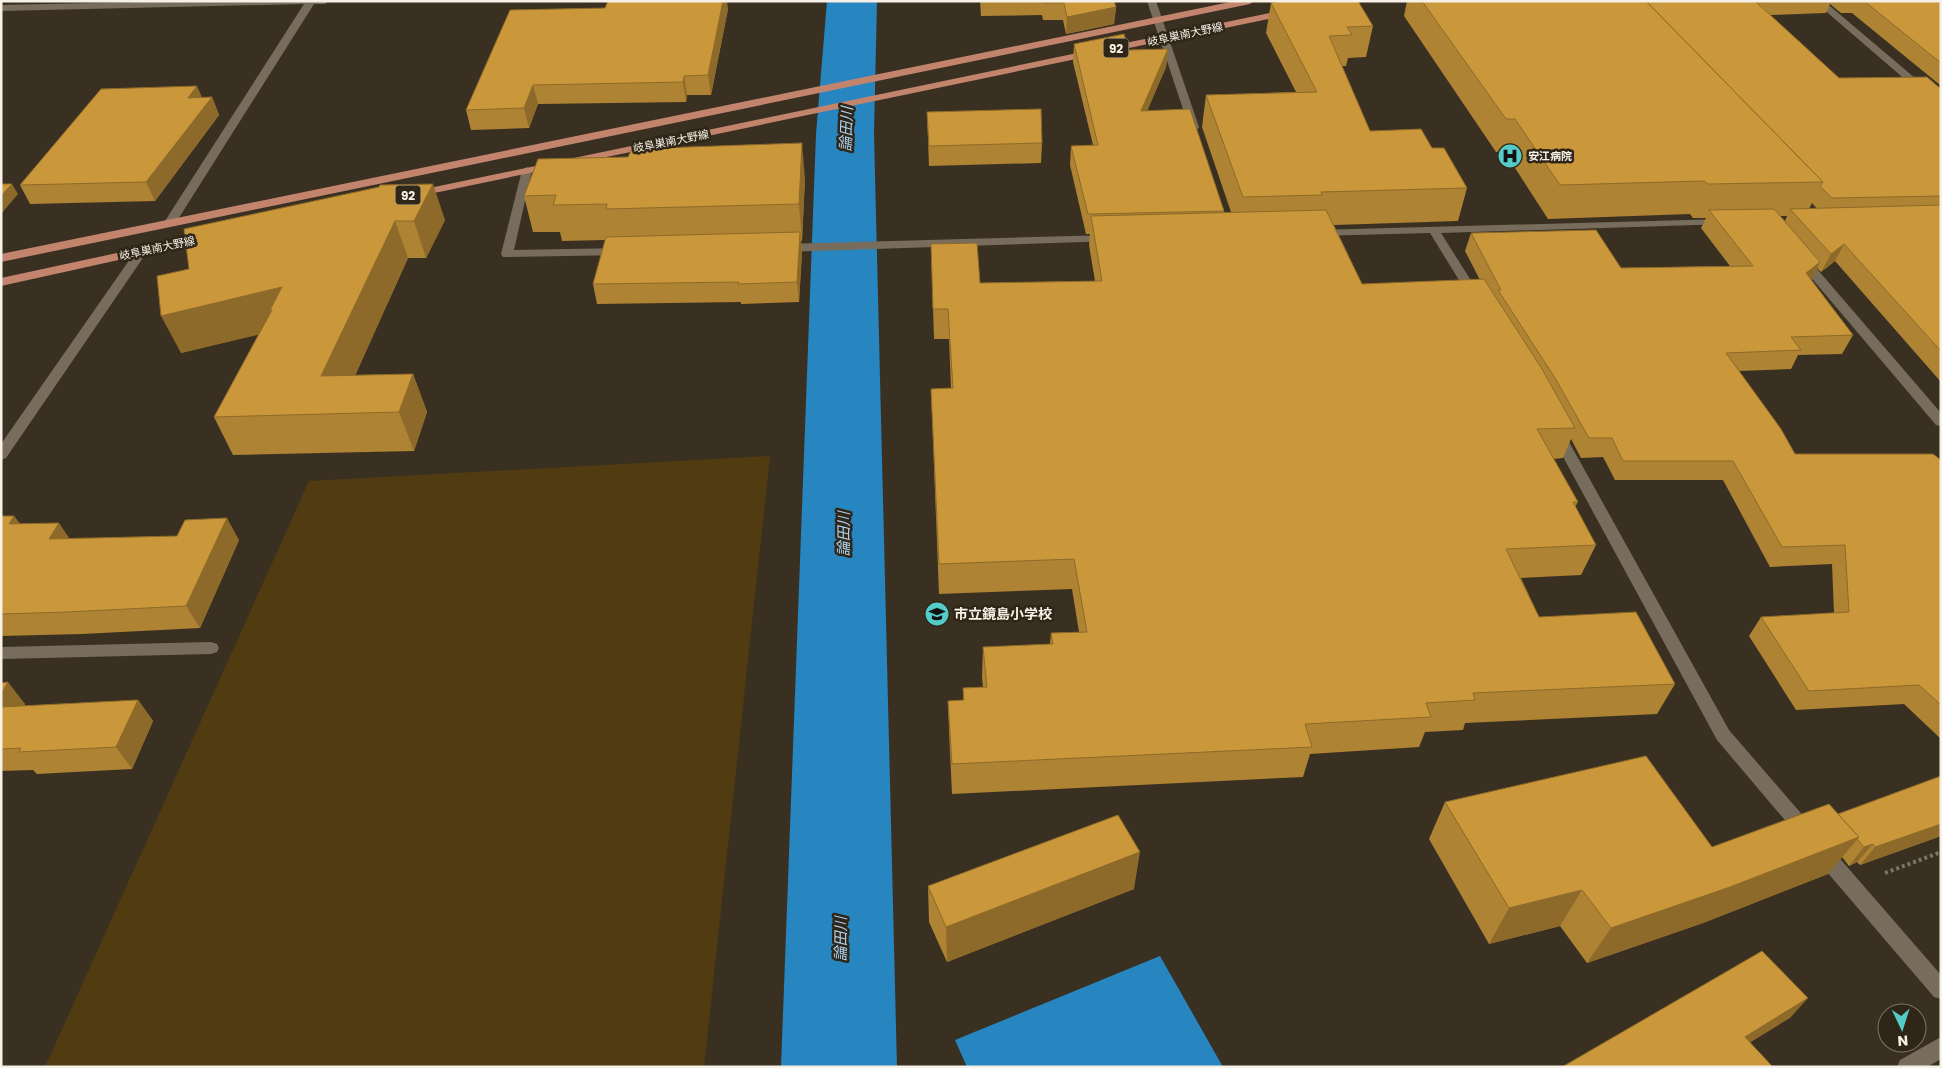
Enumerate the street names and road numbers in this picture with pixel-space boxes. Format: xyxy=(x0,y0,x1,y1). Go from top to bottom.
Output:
street label: 岐阜巣南大野線 xyxy=(1146,18,1224,50)
road number: 92 xyxy=(1104,38,1128,58)
street label: 岐阜巣南大野線 xyxy=(632,126,710,156)
road number: 92 xyxy=(396,186,420,204)
street label: 岐阜巣南大野線 xyxy=(118,232,196,264)

